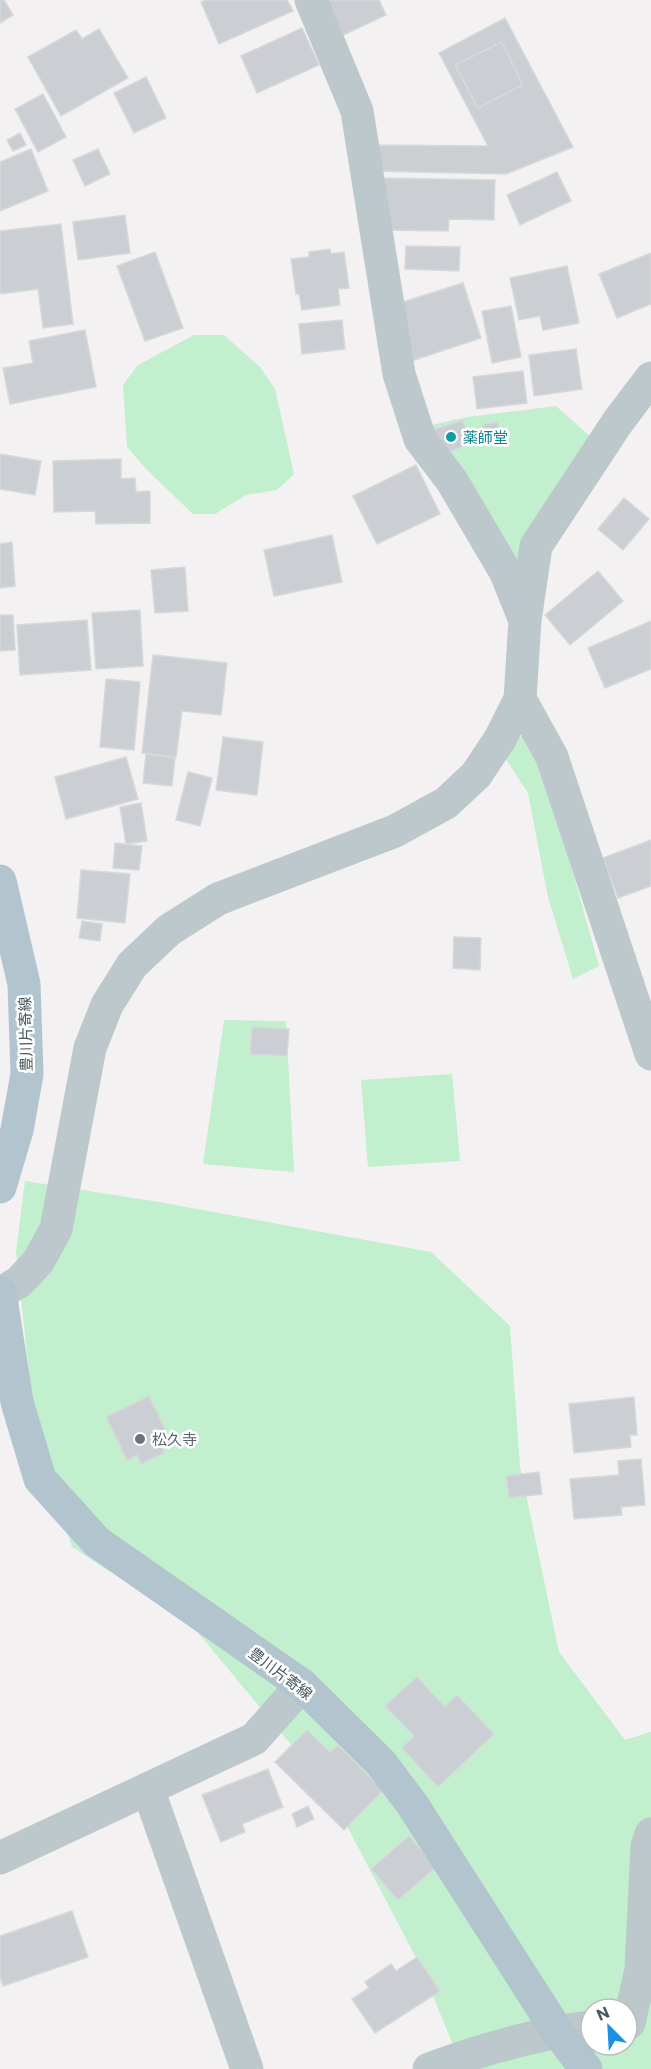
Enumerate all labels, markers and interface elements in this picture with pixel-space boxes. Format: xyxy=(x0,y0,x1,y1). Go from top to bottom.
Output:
place label: 薬師堂 xyxy=(463,428,508,446)
marker: 薬師堂 xyxy=(444,430,458,444)
street label: 豊川片寄線 xyxy=(15,996,35,1072)
place label: 松久寺 xyxy=(152,1430,197,1448)
marker: 松久寺 xyxy=(133,1432,147,1446)
street label: 豊川片寄線 xyxy=(246,1643,316,1703)
north arrow xyxy=(579,1997,639,2057)
text: N xyxy=(593,2002,612,2024)

